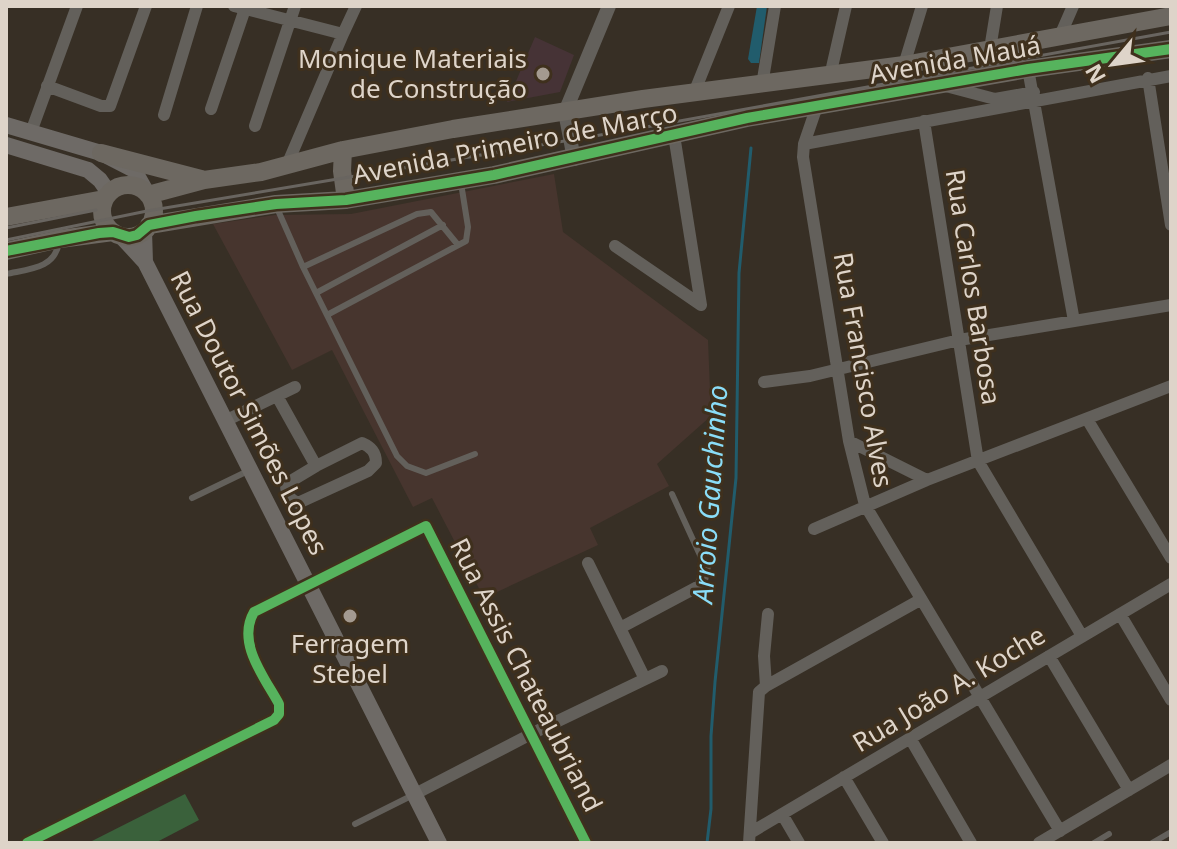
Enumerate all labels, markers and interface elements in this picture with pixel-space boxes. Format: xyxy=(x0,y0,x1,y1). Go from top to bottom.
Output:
north arrow xyxy=(1073,24,1153,104)
street label: Avenida Mauá xyxy=(866,26,1043,92)
place label: Monique Materiais de Construção xyxy=(298,40,527,106)
text: N xyxy=(1077,59,1112,89)
marker: Monique Materiais de Construção xyxy=(534,65,552,83)
street label: Avenida Primeiro de Março xyxy=(349,94,680,192)
street label: Rua Carlos Barbosa xyxy=(938,167,1010,407)
street label: Rua Francisco Alves xyxy=(826,249,902,490)
street label: Rua Doutor Simões Lopes xyxy=(162,264,337,561)
water label: Arroio Gauchinho xyxy=(682,383,736,606)
street label: Rua Assis Chateaubriand xyxy=(442,531,612,818)
marker: Ferragem Stebel xyxy=(341,607,359,625)
street label: Rua João A. Koche xyxy=(845,616,1052,760)
place label: Ferragem Stebel xyxy=(291,625,409,691)

